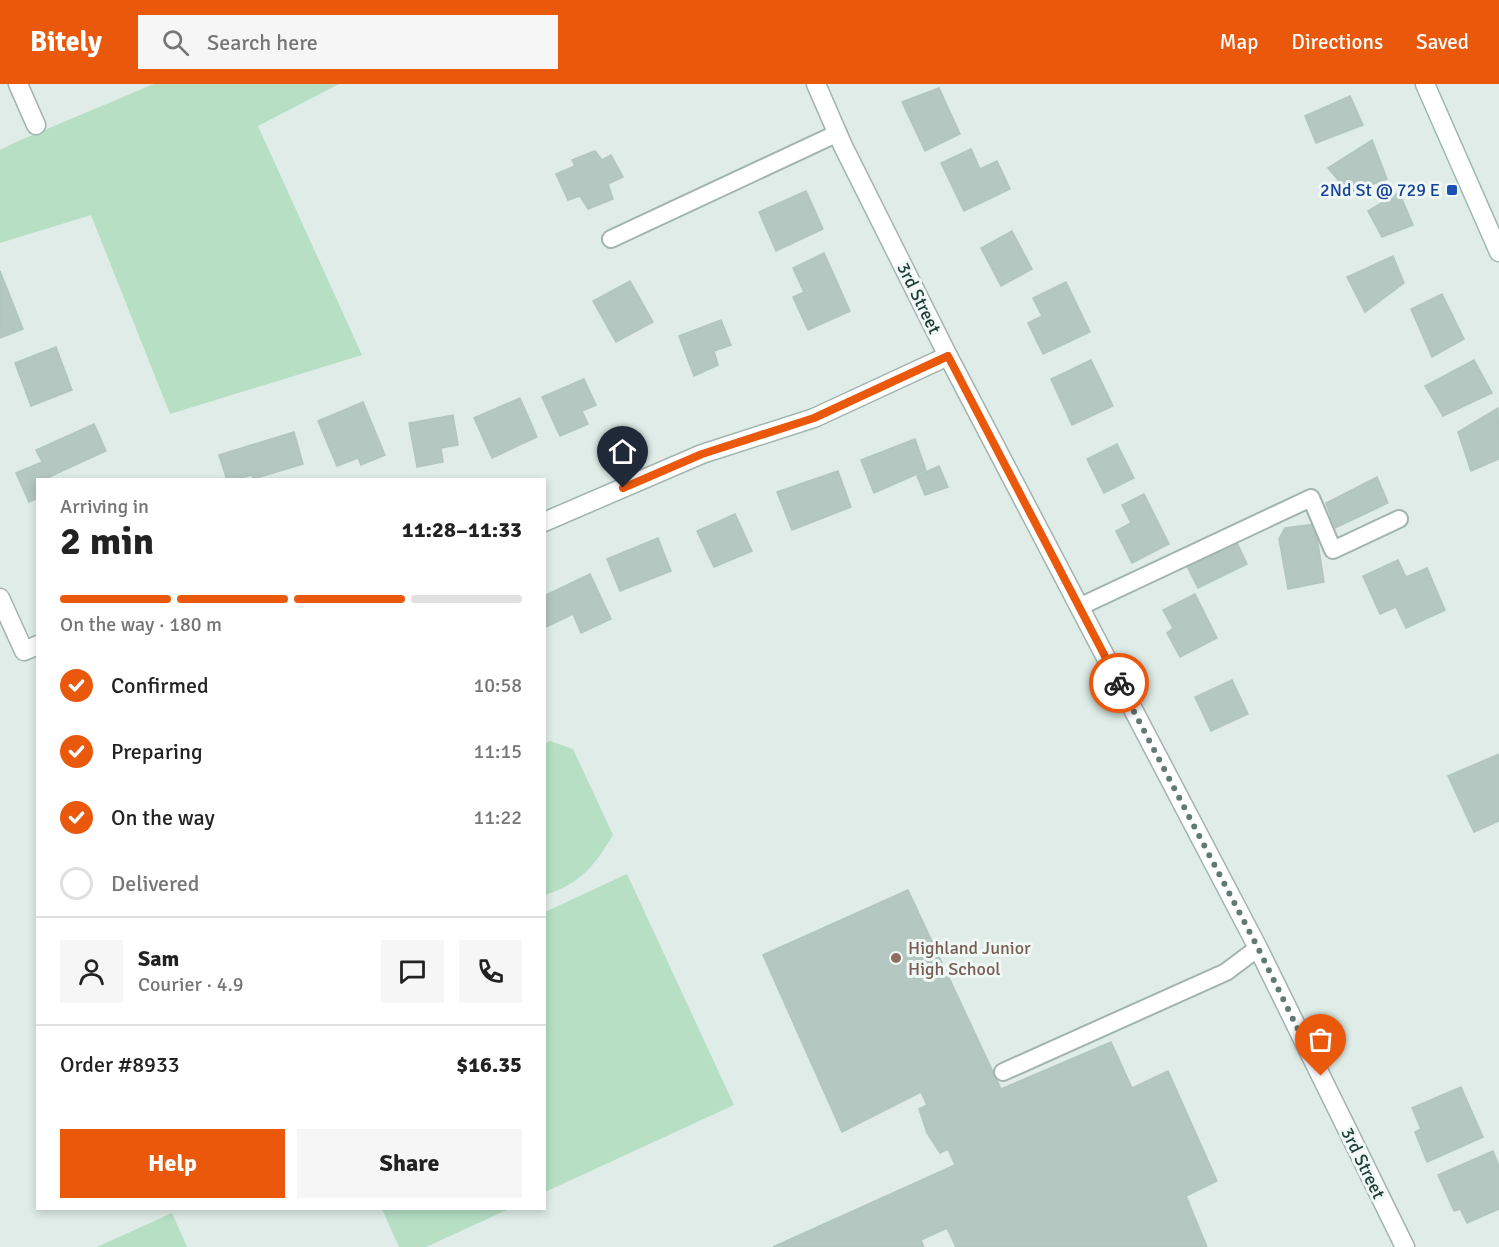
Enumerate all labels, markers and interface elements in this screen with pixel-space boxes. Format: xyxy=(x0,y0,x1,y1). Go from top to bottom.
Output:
search box xyxy=(138,15,558,69)
text: Bitely xyxy=(30,25,102,59)
icon: search xyxy=(159,26,192,59)
text: Search here xyxy=(207,29,318,56)
text: Map xyxy=(1220,29,1258,55)
text: Directions xyxy=(1291,29,1383,55)
text: Saved xyxy=(1416,29,1469,55)
place label: 2Nd St @ 729 E xyxy=(1320,179,1440,201)
marker: 2Nd St @ 729 E xyxy=(1445,183,1459,197)
street label: 3rd Street xyxy=(892,259,946,337)
pin xyxy=(597,426,648,488)
icon: home xyxy=(606,435,639,468)
text: Arriving in xyxy=(60,494,149,519)
text: 11:28–11:33 xyxy=(402,516,522,543)
text: 2 min xyxy=(60,517,154,565)
text: On the way · 180 m xyxy=(60,612,222,637)
courier xyxy=(1089,653,1149,713)
icon: bike xyxy=(1103,667,1136,700)
icon: check xyxy=(60,669,93,702)
text: Confirmed xyxy=(111,672,209,699)
text: 10:58 xyxy=(473,673,522,698)
icon: check xyxy=(60,735,93,768)
text: Preparing xyxy=(111,738,203,765)
text: 11:15 xyxy=(473,739,522,764)
icon: check xyxy=(60,801,93,834)
text: On the way xyxy=(111,804,215,831)
text: 11:22 xyxy=(473,805,522,830)
text: Delivered xyxy=(111,870,199,897)
place label: Highland Junior High School xyxy=(908,937,1031,980)
button: person xyxy=(60,940,123,1003)
button: chat xyxy=(381,940,444,1003)
button: phone xyxy=(459,940,522,1003)
text: Sam xyxy=(138,945,179,972)
marker: Highland Junior High School xyxy=(889,951,903,965)
text: Courier · 4.9 xyxy=(138,972,244,997)
pin xyxy=(1295,1014,1346,1076)
icon: bag xyxy=(1304,1023,1337,1056)
text: Order #8933 xyxy=(60,1051,180,1078)
text: $16.35 xyxy=(456,1051,522,1078)
street label: 3rd Street xyxy=(1336,1124,1390,1202)
button: Help xyxy=(60,1129,285,1198)
button: Share xyxy=(297,1129,522,1198)

